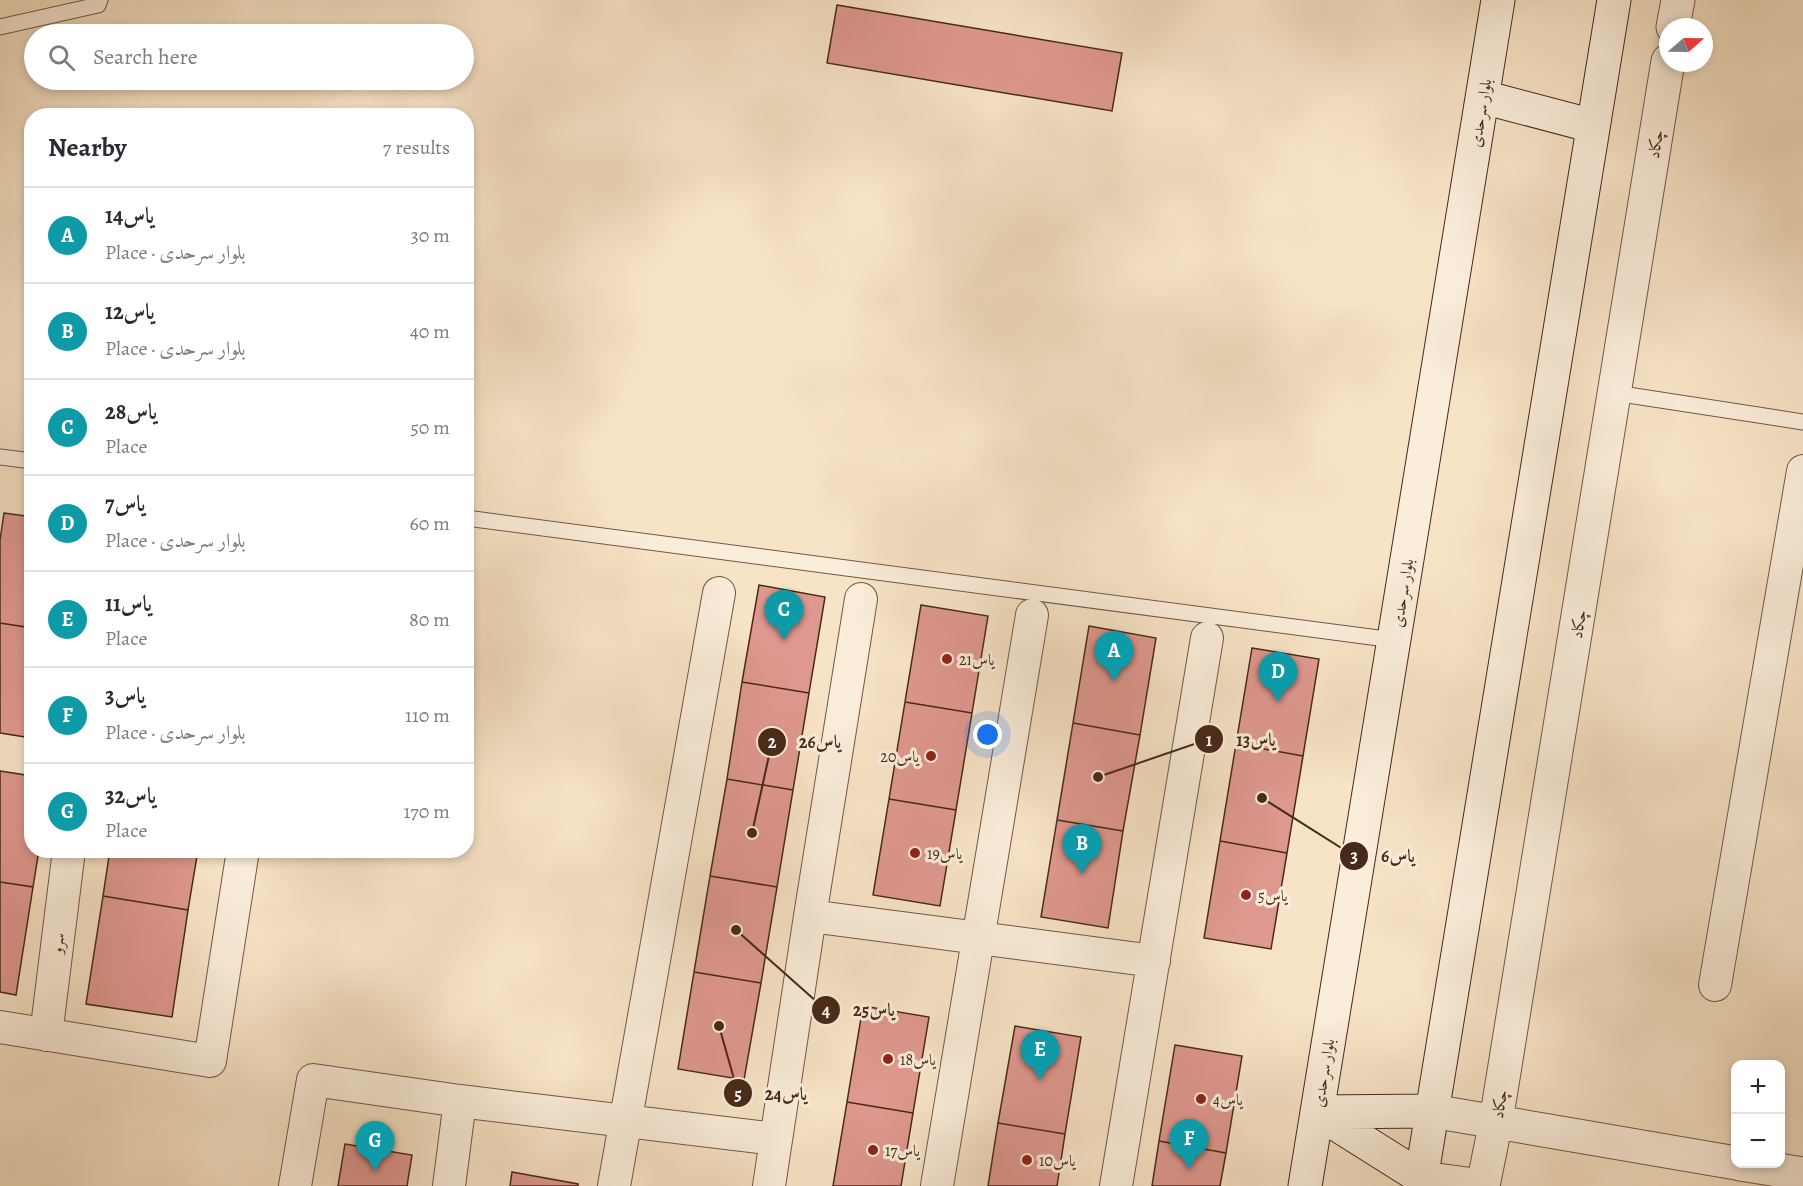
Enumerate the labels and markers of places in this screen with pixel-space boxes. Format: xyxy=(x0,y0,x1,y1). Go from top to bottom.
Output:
pin: C xyxy=(764,590,804,640)
pin: A xyxy=(1094,632,1134,681)
place label: یاس21 xyxy=(959,649,996,671)
marker: یاس21 xyxy=(940,652,954,666)
pin: D xyxy=(1258,652,1298,702)
callout: یاس13 xyxy=(1194,721,1288,757)
callout: یاس26 xyxy=(757,724,854,760)
place label: یاس20 xyxy=(880,746,920,768)
marker: یاس20 xyxy=(924,749,938,763)
pin: B xyxy=(1062,824,1102,874)
callout: یاس6 xyxy=(1339,838,1427,874)
place label: یاس19 xyxy=(927,843,963,865)
marker: یاس19 xyxy=(908,846,922,860)
place label: یاس5 xyxy=(1258,885,1288,907)
marker: یاس5 xyxy=(1239,888,1253,902)
callout: یاس25 xyxy=(811,992,907,1028)
pin: E xyxy=(1020,1030,1060,1080)
place label: یاس18 xyxy=(900,1049,937,1071)
marker: یاس18 xyxy=(881,1052,895,1066)
callout: یاس24 xyxy=(723,1075,820,1111)
place label: یاس4 xyxy=(1213,1089,1244,1111)
marker: یاس4 xyxy=(1194,1092,1208,1106)
pin: F xyxy=(1170,1120,1208,1169)
pin: G xyxy=(356,1122,394,1171)
place label: یاس17 xyxy=(885,1140,921,1162)
marker: یاس17 xyxy=(866,1143,880,1157)
place label: یاس10 xyxy=(1039,1150,1077,1172)
marker: یاس10 xyxy=(1020,1153,1034,1167)

